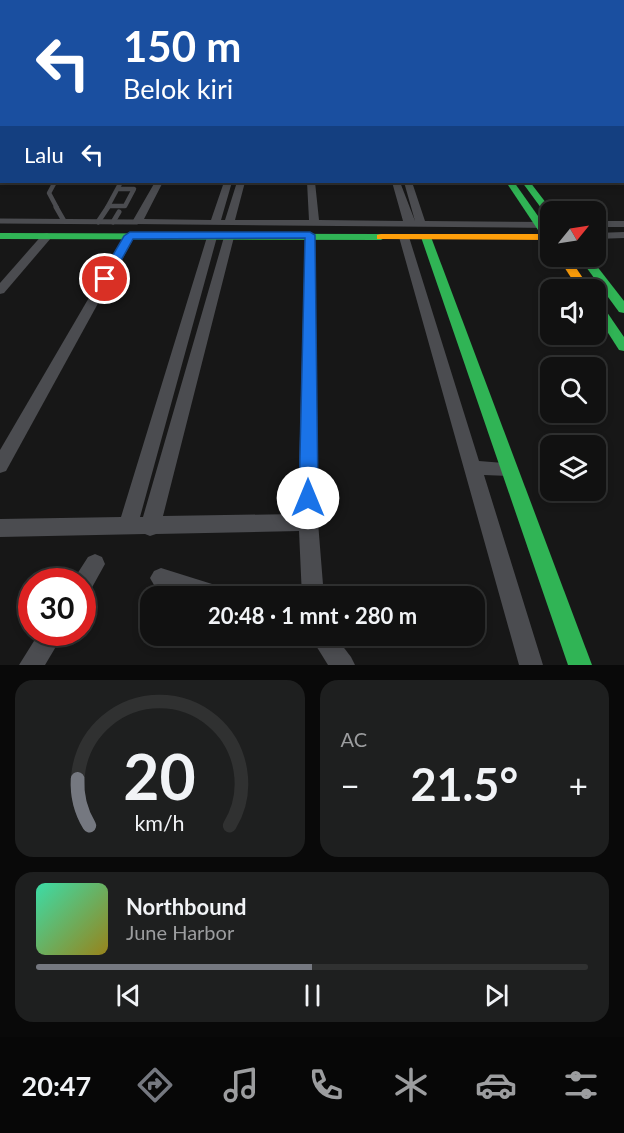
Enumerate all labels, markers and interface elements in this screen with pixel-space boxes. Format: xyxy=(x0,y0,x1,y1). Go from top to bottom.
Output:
text: 150 m xyxy=(123,21,241,71)
icon: left xyxy=(24,24,102,102)
text: Belok kiri xyxy=(123,72,233,105)
icon: left xyxy=(76,138,109,171)
text: Lalu xyxy=(24,141,64,168)
north arrow xyxy=(540,201,606,267)
map controls xyxy=(540,201,606,501)
pin xyxy=(79,253,130,304)
icon: arrive xyxy=(88,262,121,295)
button: sound xyxy=(540,279,606,345)
button: search xyxy=(540,357,606,423)
button: layers xyxy=(540,435,606,501)
position arrow xyxy=(276,466,340,530)
speed limit sign: 30 xyxy=(18,568,96,646)
text: 20:48 · 1 mnt · 280 m xyxy=(208,602,417,629)
text: AC xyxy=(341,727,367,751)
text: 20 xyxy=(124,738,196,813)
text: 21.5° xyxy=(410,757,518,811)
text: − xyxy=(341,765,360,805)
text: + xyxy=(569,765,588,805)
text: km/h xyxy=(135,810,185,836)
text: Northbound xyxy=(126,893,246,920)
text: June Harbor xyxy=(126,920,234,944)
icon: previous xyxy=(112,979,145,1012)
icon: pause xyxy=(296,979,329,1012)
icon: next xyxy=(480,979,513,1012)
icon: directions xyxy=(134,1064,176,1106)
icon: music xyxy=(220,1064,262,1106)
icon: phone xyxy=(305,1064,347,1106)
icon: climate xyxy=(390,1064,432,1106)
icon: car xyxy=(475,1064,517,1106)
icon: filters xyxy=(560,1064,602,1106)
text: 20:47 xyxy=(22,1069,91,1102)

